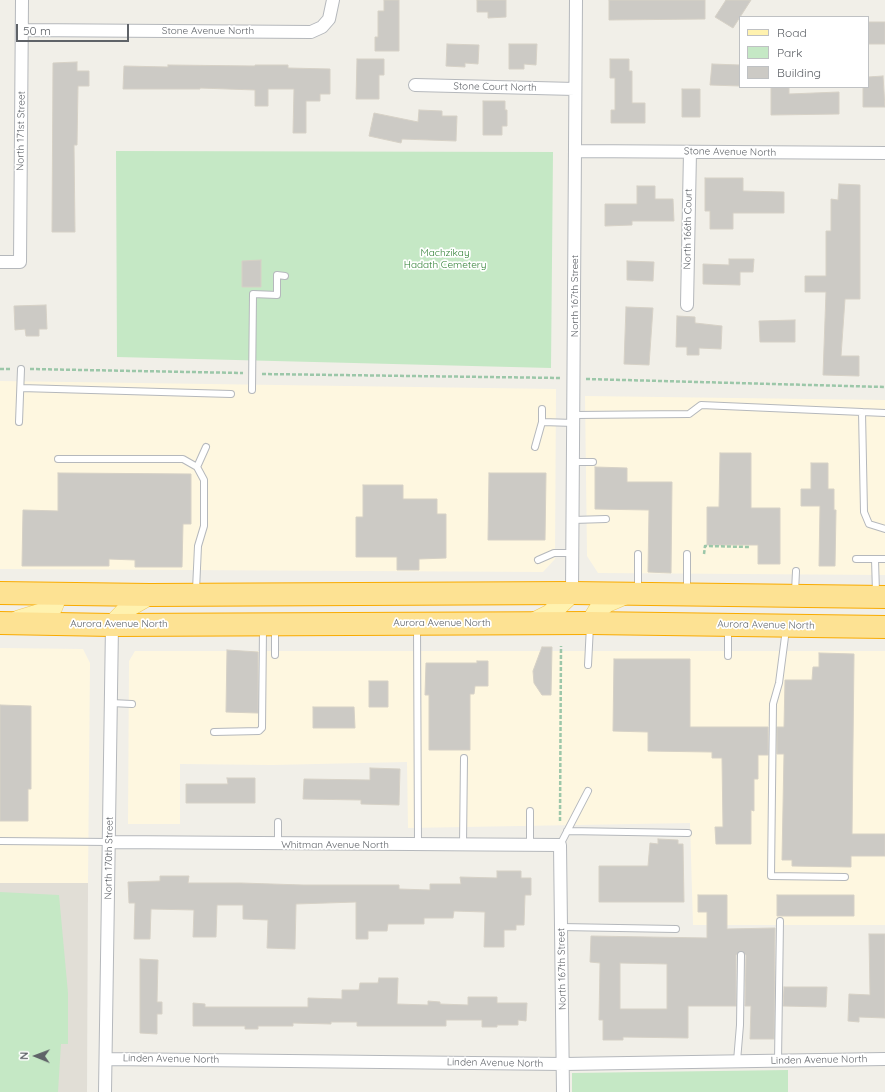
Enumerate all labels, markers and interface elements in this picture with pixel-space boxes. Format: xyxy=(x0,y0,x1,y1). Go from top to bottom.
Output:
scale bar xyxy=(18,16,131,42)
legend xyxy=(739,16,869,88)
text: 50 m xyxy=(23,23,51,38)
street label: Stone Avenue North xyxy=(162,25,254,37)
text: Road xyxy=(777,25,807,40)
text: Park xyxy=(777,45,802,60)
text: Building xyxy=(777,65,821,80)
street label: Stone Court North xyxy=(453,80,537,94)
street label: North 171st Street xyxy=(14,91,28,171)
street label: Stone Avenue North xyxy=(684,145,776,159)
street label: North 166th Court xyxy=(681,189,695,269)
park label: Machzikay Hadath Cemetery xyxy=(404,247,486,270)
street label: North 167th Street xyxy=(569,255,581,337)
street label: Aurora Avenue North xyxy=(393,617,491,629)
street label: Aurora Avenue North xyxy=(70,618,168,630)
street label: Aurora Avenue North xyxy=(717,618,815,632)
street label: North 170th Street xyxy=(102,816,116,900)
street label: Whitman Avenue North xyxy=(281,839,389,851)
street label: North 167th Street xyxy=(555,928,569,1010)
north arrow xyxy=(16,1036,56,1076)
text: N xyxy=(17,1052,31,1060)
street label: Linden Avenue North xyxy=(123,1052,219,1066)
street label: Linden Avenue North xyxy=(771,1053,867,1067)
street label: Linden Avenue North xyxy=(447,1056,543,1070)

